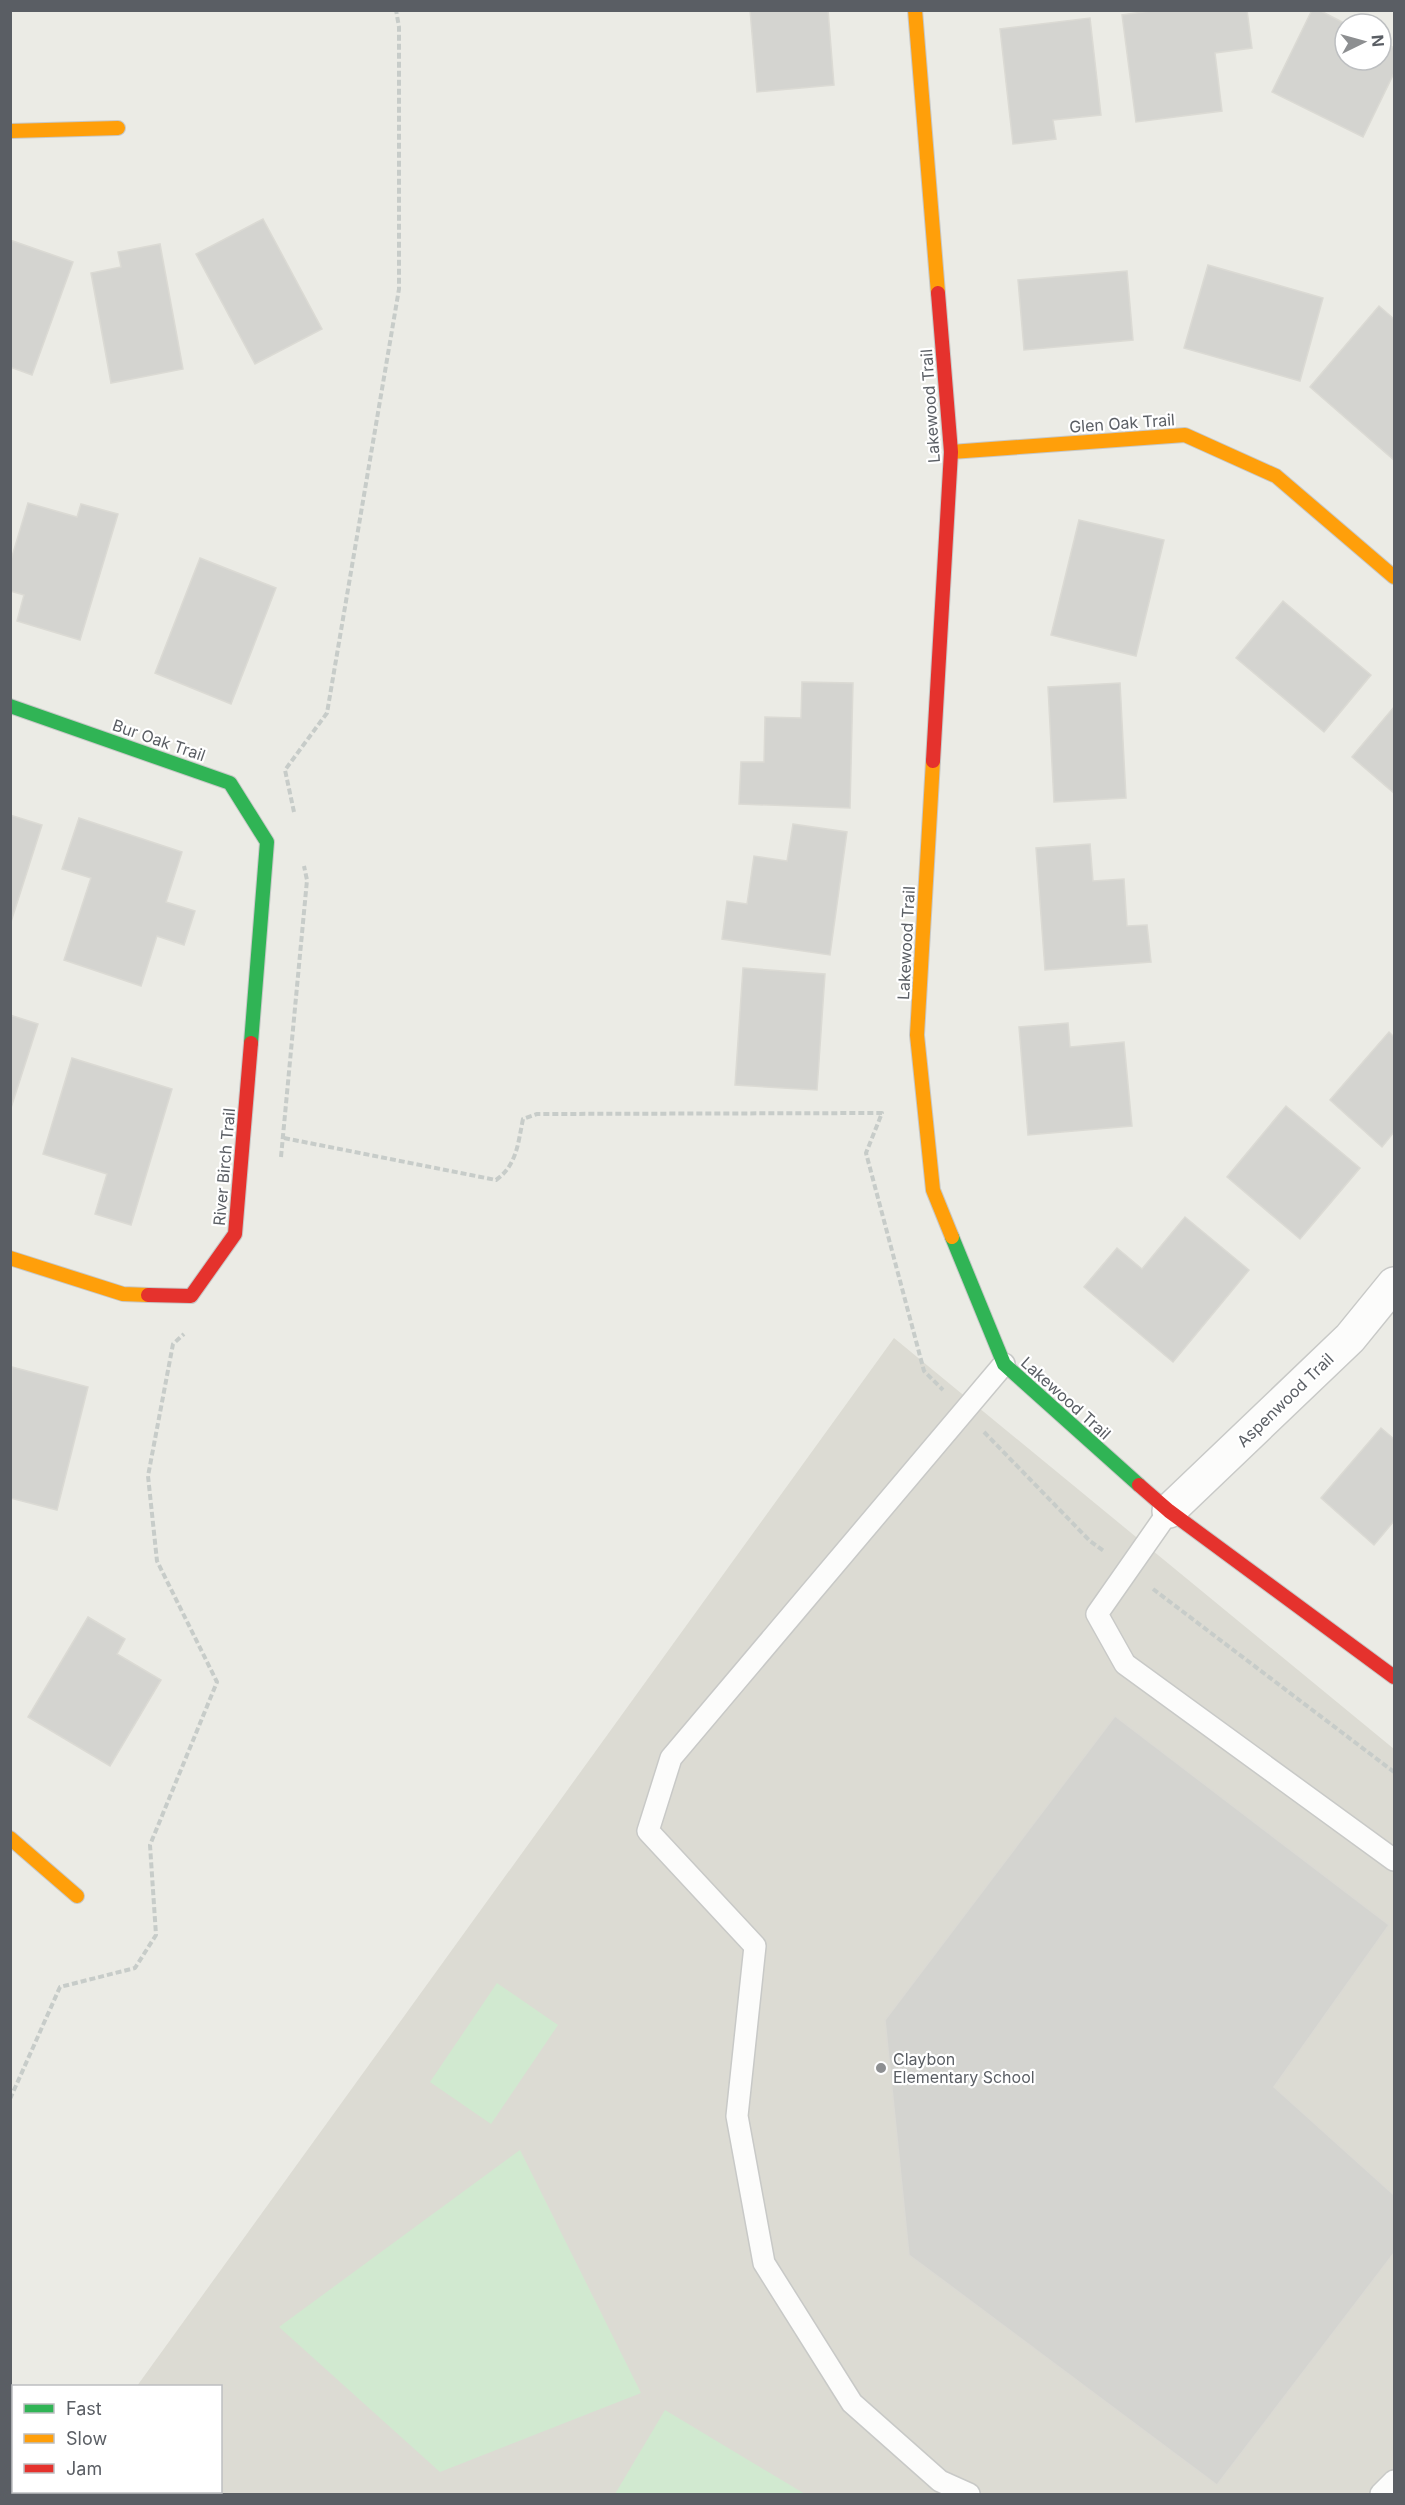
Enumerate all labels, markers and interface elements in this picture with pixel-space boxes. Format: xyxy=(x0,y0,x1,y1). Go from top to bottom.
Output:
north arrow xyxy=(1333,12,1393,72)
text: N xyxy=(1367,34,1388,48)
street label: Lakewood Trail xyxy=(916,348,944,464)
street label: Glen Oak Trail xyxy=(1069,409,1175,437)
street label: Bur Oak Trail xyxy=(110,715,208,765)
street label: Lakewood Trail xyxy=(893,886,919,1000)
street label: River Birch Trail xyxy=(209,1107,239,1227)
street label: Aspenwood Trail xyxy=(1233,1349,1337,1451)
street label: Lakewood Trail xyxy=(1017,1352,1115,1444)
place label: Claybon Elementary School xyxy=(893,2049,1035,2087)
marker: Claybon Elementary School xyxy=(874,2061,888,2075)
legend xyxy=(12,2385,222,2493)
text: Fast xyxy=(66,2398,102,2419)
text: Slow xyxy=(66,2428,107,2449)
text: Jam xyxy=(66,2458,102,2479)

